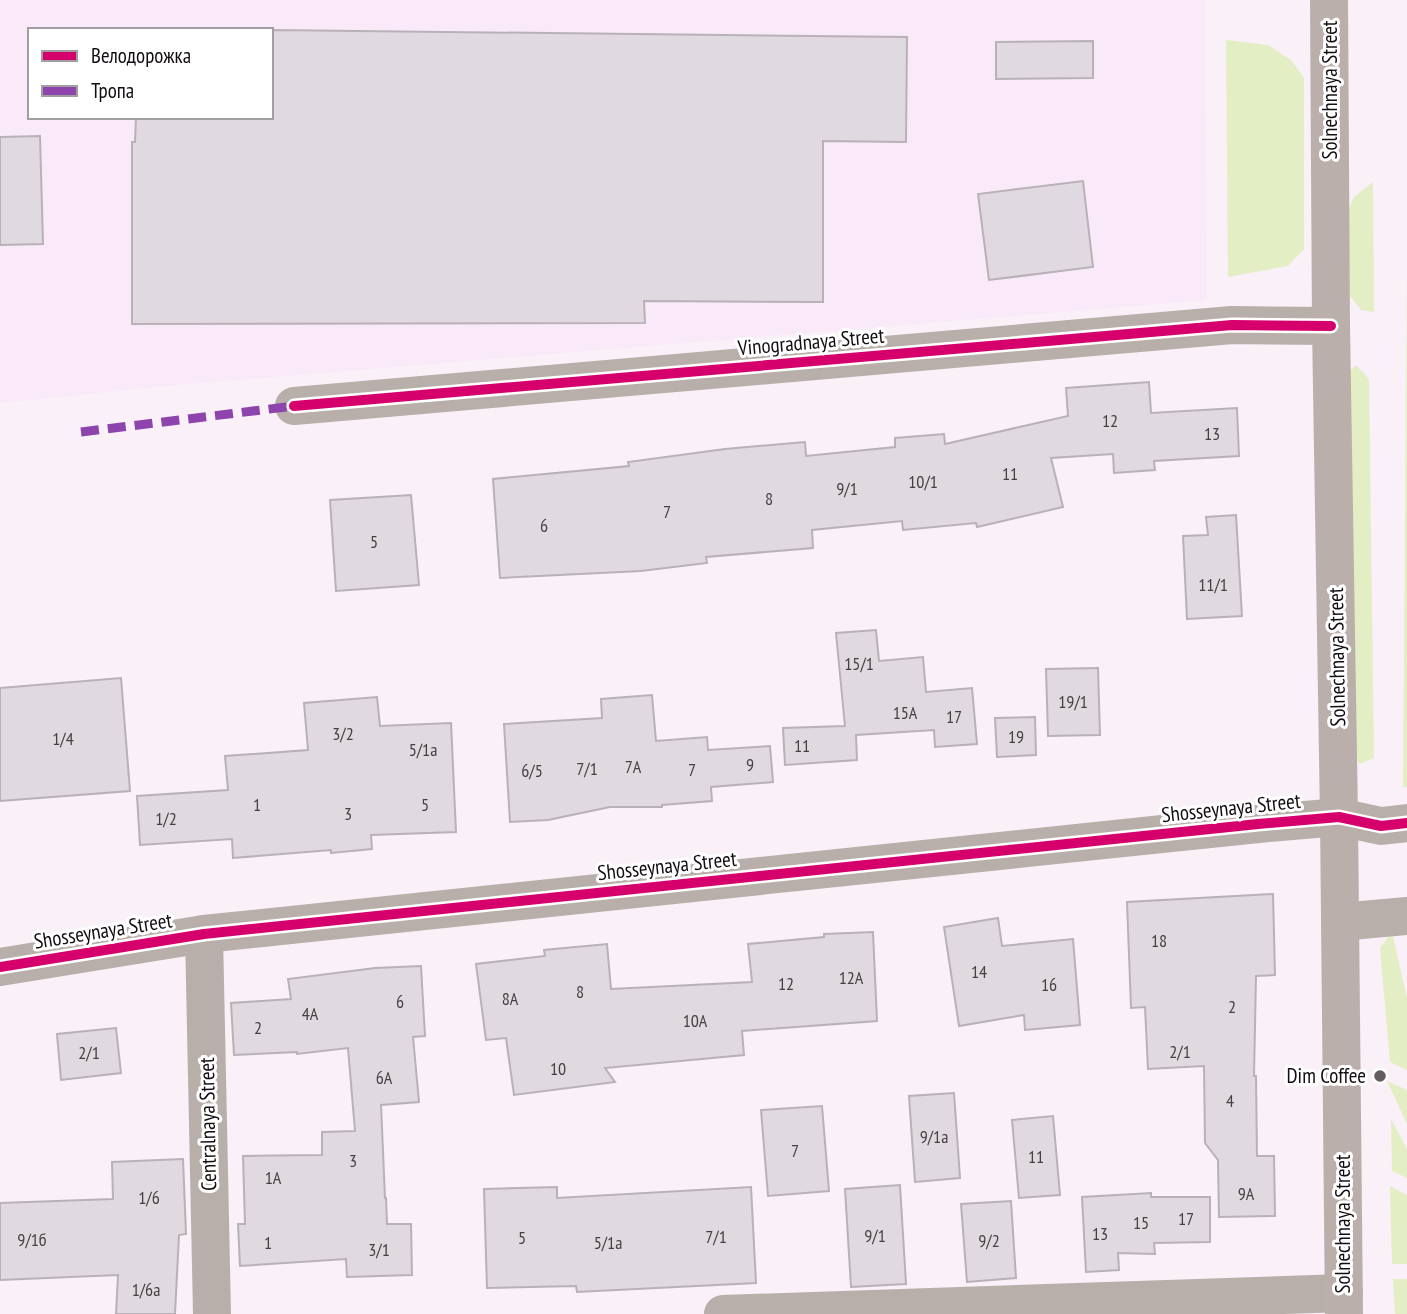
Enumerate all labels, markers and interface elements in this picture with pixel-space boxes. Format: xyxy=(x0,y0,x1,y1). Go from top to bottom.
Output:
street label: Solnechnaya Street xyxy=(1316,20,1343,160)
legend xyxy=(28,28,273,119)
text: Велодорожка xyxy=(91,42,191,69)
text: Тропа xyxy=(91,77,134,104)
street label: Vinogradnaya Street xyxy=(736,322,885,361)
house number: 12 xyxy=(1102,409,1118,432)
house number: 13 xyxy=(1204,422,1220,445)
house number: 11 xyxy=(1002,462,1018,485)
house number: 10/1 xyxy=(908,470,938,493)
house number: 9/1 xyxy=(836,477,858,500)
house number: 8 xyxy=(765,487,773,510)
house number: 7 xyxy=(663,500,671,523)
house number: 6 xyxy=(540,514,548,537)
house number: 5 xyxy=(370,530,378,553)
house number: 11/1 xyxy=(1198,573,1228,596)
street label: Solnechnaya Street xyxy=(1322,587,1351,727)
house number: 15/1 xyxy=(844,652,874,675)
house number: 19/1 xyxy=(1058,690,1088,713)
house number: 15А xyxy=(893,701,918,724)
house number: 17 xyxy=(946,705,962,728)
house number: 3/2 xyxy=(332,722,354,745)
house number: 19 xyxy=(1008,725,1024,748)
house number: 1/4 xyxy=(52,727,74,750)
house number: 11 xyxy=(794,734,810,757)
house number: 5/1а xyxy=(409,738,437,761)
house number: 9 xyxy=(746,753,754,776)
house number: 7А xyxy=(625,755,642,778)
house number: 7/1 xyxy=(576,757,598,780)
house number: 7 xyxy=(688,758,696,781)
house number: 6/5 xyxy=(521,759,543,782)
street label: Shosseynaya Street xyxy=(1160,787,1302,828)
house number: 1 xyxy=(253,793,261,816)
house number: 5 xyxy=(421,793,429,816)
house number: 3 xyxy=(344,802,352,825)
house number: 1/2 xyxy=(155,807,177,830)
street label: Shosseynaya Street xyxy=(596,845,738,886)
street label: Shosseynaya Street xyxy=(32,906,174,955)
house number: 18 xyxy=(1151,929,1167,952)
house number: 14 xyxy=(971,960,987,983)
house number: 12А xyxy=(839,966,864,989)
house number: 12 xyxy=(778,972,794,995)
house number: 16 xyxy=(1041,973,1057,996)
house number: 8 xyxy=(576,980,584,1003)
house number: 8А xyxy=(502,987,519,1010)
house number: 6 xyxy=(396,990,404,1013)
house number: 2 xyxy=(1228,995,1236,1018)
house number: 4А xyxy=(302,1002,319,1025)
house number: 10А xyxy=(683,1009,708,1032)
house number: 2 xyxy=(254,1016,262,1039)
house number: 2/1 xyxy=(1169,1040,1191,1063)
house number: 2/1 xyxy=(78,1041,100,1064)
street label: Centralnaya Street xyxy=(193,1057,222,1191)
house number: 10 xyxy=(550,1057,566,1080)
place label: Dim Coffee xyxy=(1287,1062,1366,1089)
house number: 6А xyxy=(376,1066,393,1089)
marker: Dim Coffee xyxy=(1372,1068,1388,1084)
house number: 4 xyxy=(1226,1089,1234,1112)
house number: 9/1а xyxy=(920,1125,948,1148)
house number: 7 xyxy=(791,1139,799,1162)
house number: 11 xyxy=(1028,1145,1044,1168)
house number: 3 xyxy=(349,1149,357,1172)
street label: Solnechnaya Street xyxy=(1329,1154,1356,1294)
house number: 1А xyxy=(265,1166,282,1189)
house number: 9А xyxy=(1238,1182,1255,1205)
house number: 1/6 xyxy=(138,1186,160,1209)
house number: 17 xyxy=(1178,1207,1194,1230)
house number: 15 xyxy=(1133,1211,1149,1234)
house number: 13 xyxy=(1092,1222,1108,1245)
house number: 9/1 xyxy=(864,1224,886,1247)
house number: 7/1 xyxy=(705,1225,727,1248)
house number: 5 xyxy=(518,1226,526,1249)
house number: 9/1б xyxy=(17,1228,47,1251)
house number: 9/2 xyxy=(978,1229,1000,1252)
house number: 1 xyxy=(264,1231,272,1254)
house number: 5/1а xyxy=(594,1231,622,1254)
house number: 3/1 xyxy=(368,1238,390,1261)
house number: 1/6а xyxy=(132,1278,160,1301)

